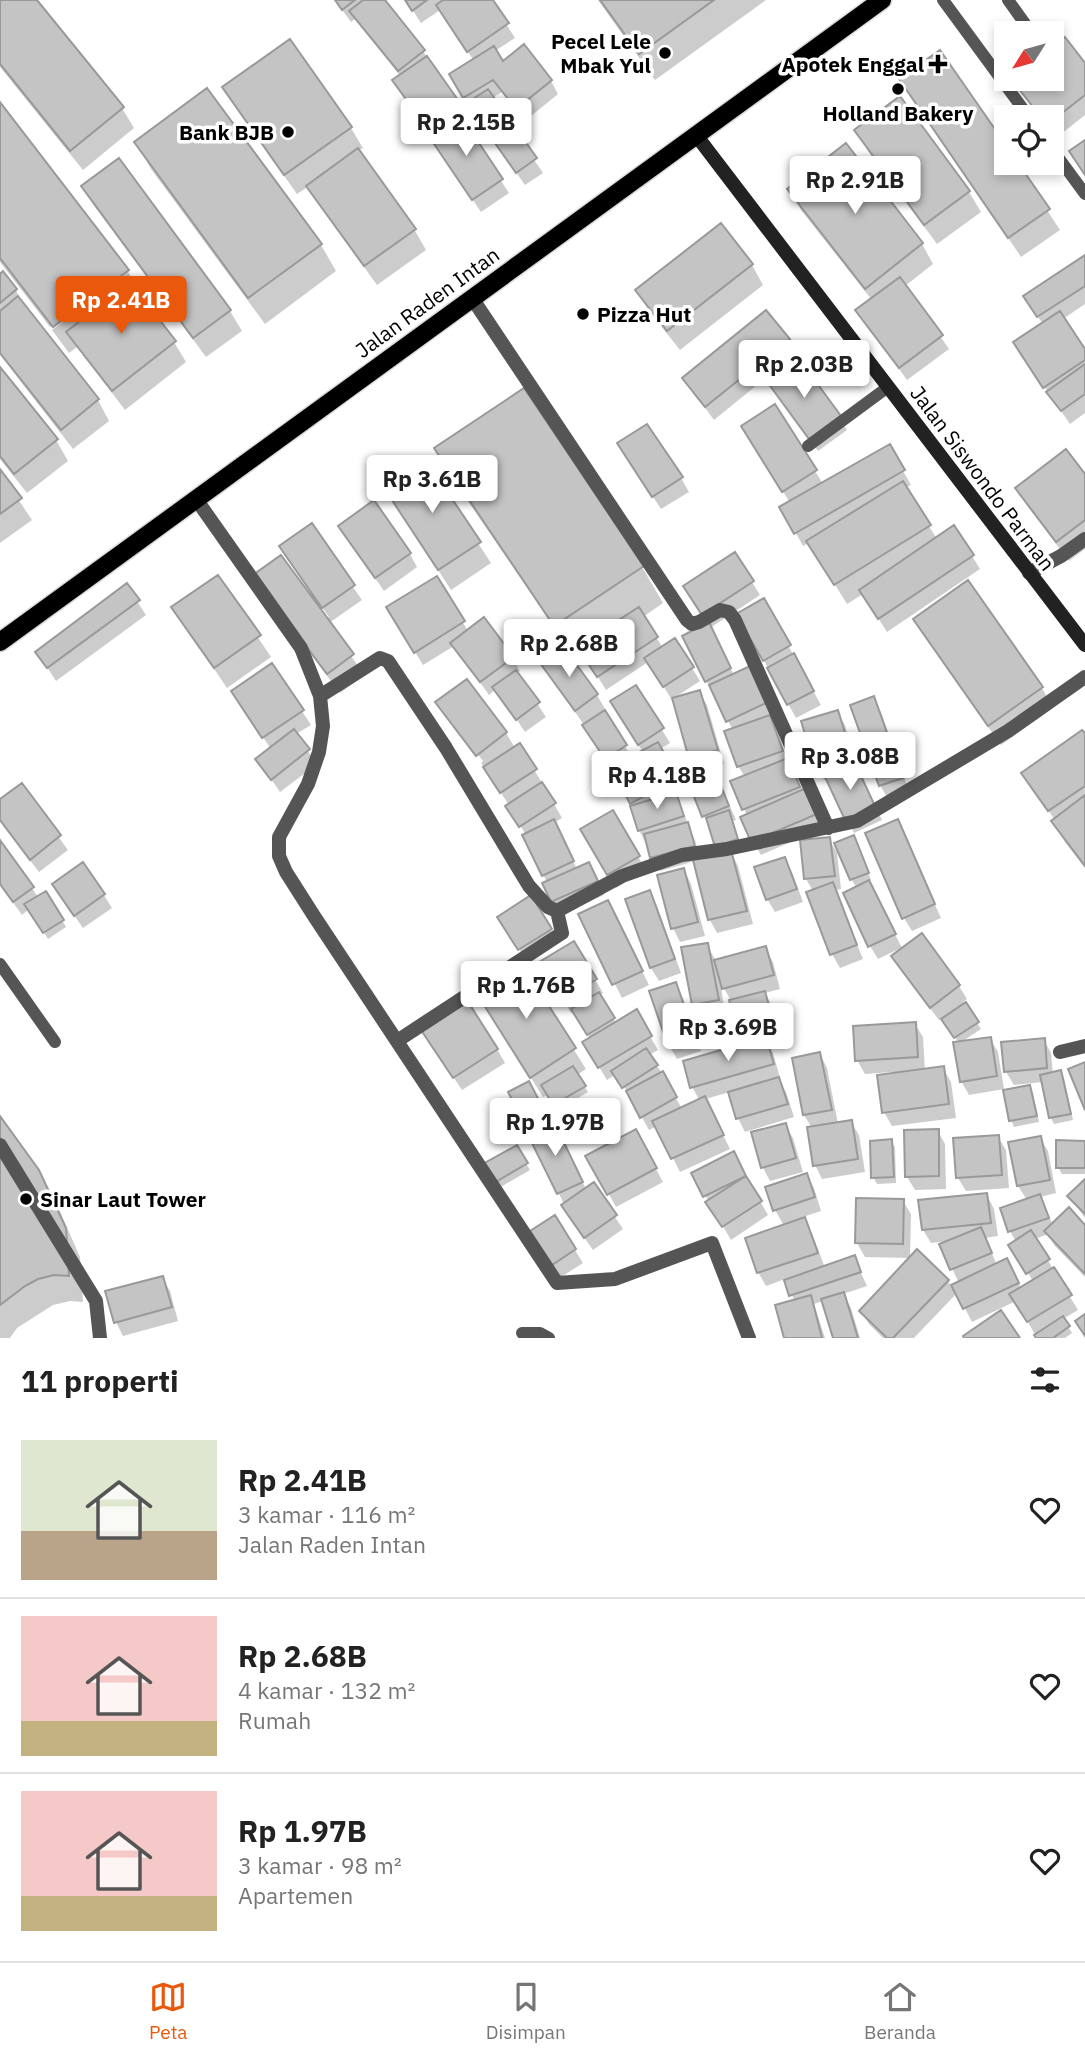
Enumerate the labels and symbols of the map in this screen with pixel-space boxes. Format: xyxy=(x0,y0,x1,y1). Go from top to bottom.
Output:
north arrow xyxy=(994,21,1064,91)
place label: Pecel Lele Mbak Yul xyxy=(551,27,651,79)
marker: Pecel Lele Mbak Yul xyxy=(657,45,673,61)
place label: Apotek Enggal xyxy=(781,50,924,78)
marker: Apotek Enggal xyxy=(930,56,946,72)
marker: Holland Bakery xyxy=(890,81,906,97)
pin: Rp 2.15B xyxy=(394,99,538,158)
place label: Holland Bakery xyxy=(823,99,974,127)
place label: Bank BJB xyxy=(179,118,274,146)
marker: Bank BJB xyxy=(280,124,296,140)
pin: Rp 2.91B xyxy=(783,156,927,216)
street label: Jalan Raden Intan xyxy=(349,240,505,364)
pin: Rp 2.41B xyxy=(49,276,193,336)
place label: Pizza Hut xyxy=(597,300,691,328)
marker: Pizza Hut xyxy=(575,306,591,322)
pin: Rp 2.03B xyxy=(732,340,876,400)
street label: Jalan Siswondo Parman xyxy=(904,380,1062,576)
pin: Rp 3.61B xyxy=(360,456,504,515)
pin: Rp 2.68B xyxy=(497,620,641,679)
pin: Rp 3.08B xyxy=(778,732,922,792)
pin: Rp 4.18B xyxy=(585,752,729,811)
pin: Rp 1.76B xyxy=(454,962,598,1021)
pin: Rp 3.69B xyxy=(656,1004,800,1063)
pin: Rp 1.97B xyxy=(483,1098,627,1158)
place label: Sinar Laut Tower xyxy=(40,1185,206,1213)
marker: Sinar Laut Tower xyxy=(18,1191,34,1207)

